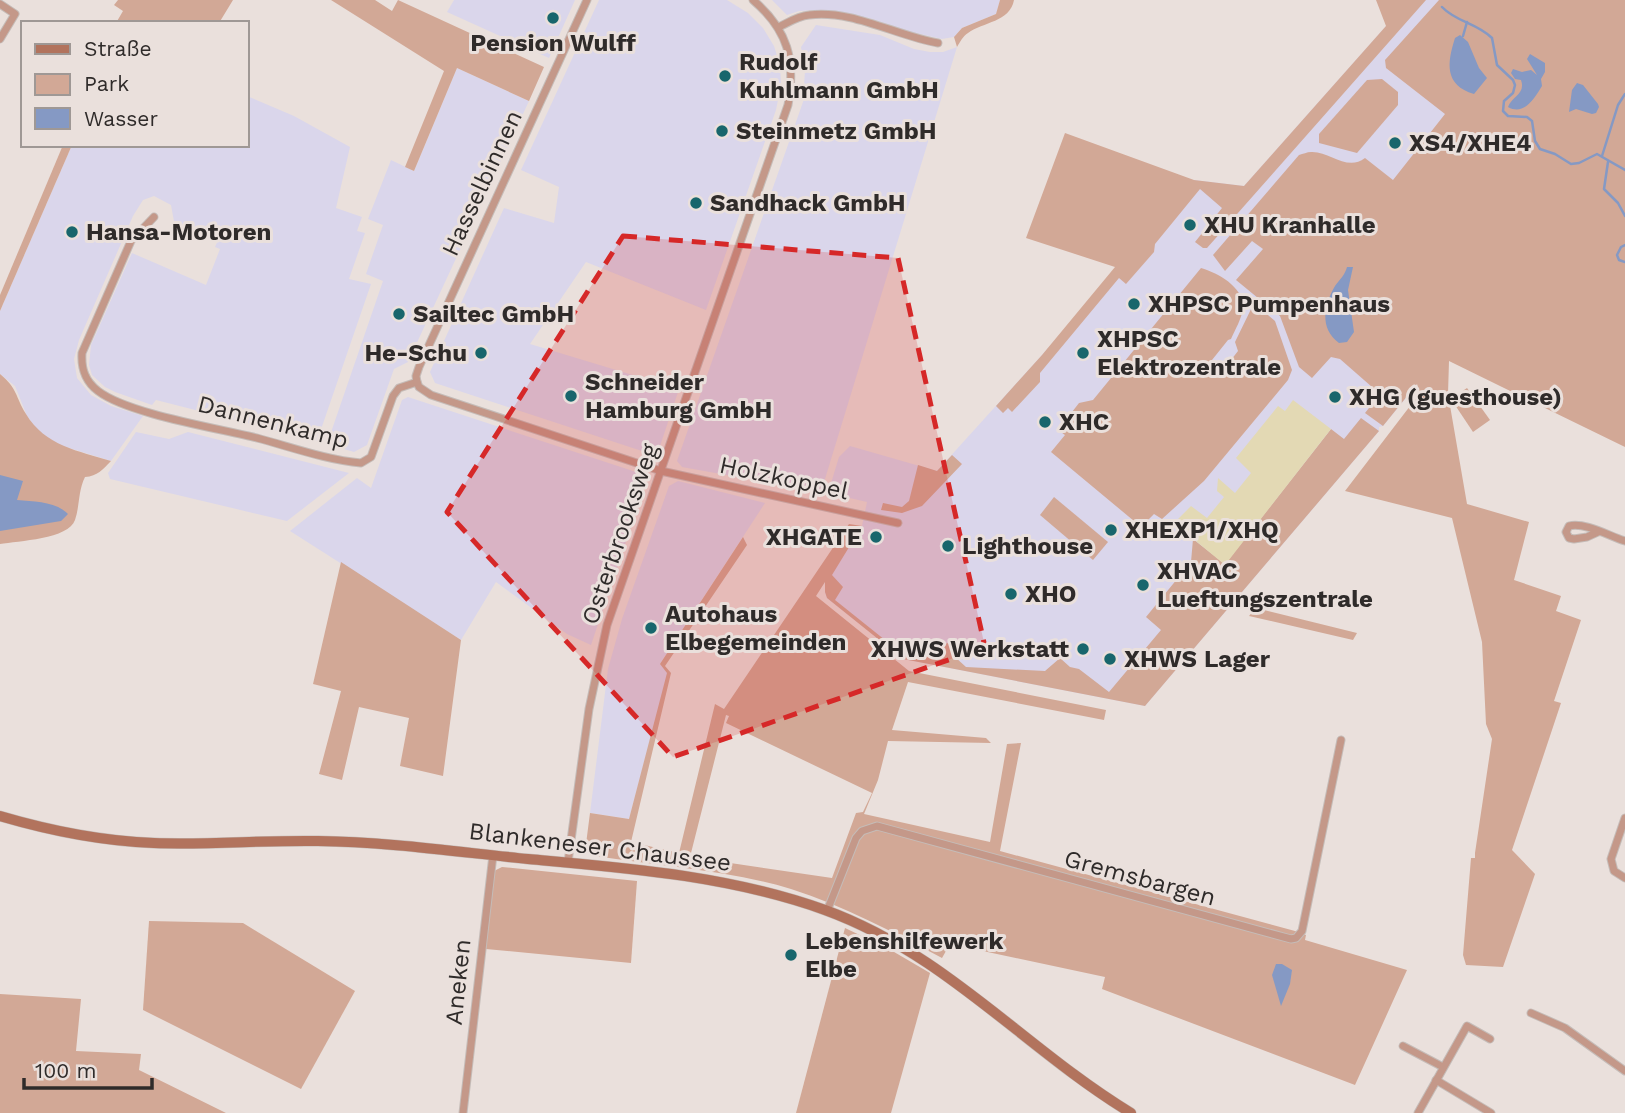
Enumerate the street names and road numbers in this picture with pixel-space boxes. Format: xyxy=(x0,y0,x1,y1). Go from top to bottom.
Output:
street label: Hasselbinnen xyxy=(436,106,528,260)
street label: Dannenkamp xyxy=(195,390,351,454)
street label: Osterbrooksweg xyxy=(576,440,664,628)
street label: Holzkoppel xyxy=(717,451,852,505)
street label: Blankeneser Chaussee xyxy=(467,817,733,877)
street label: Gremsbargen xyxy=(1061,844,1219,912)
street label: Aneken xyxy=(440,938,476,1026)

